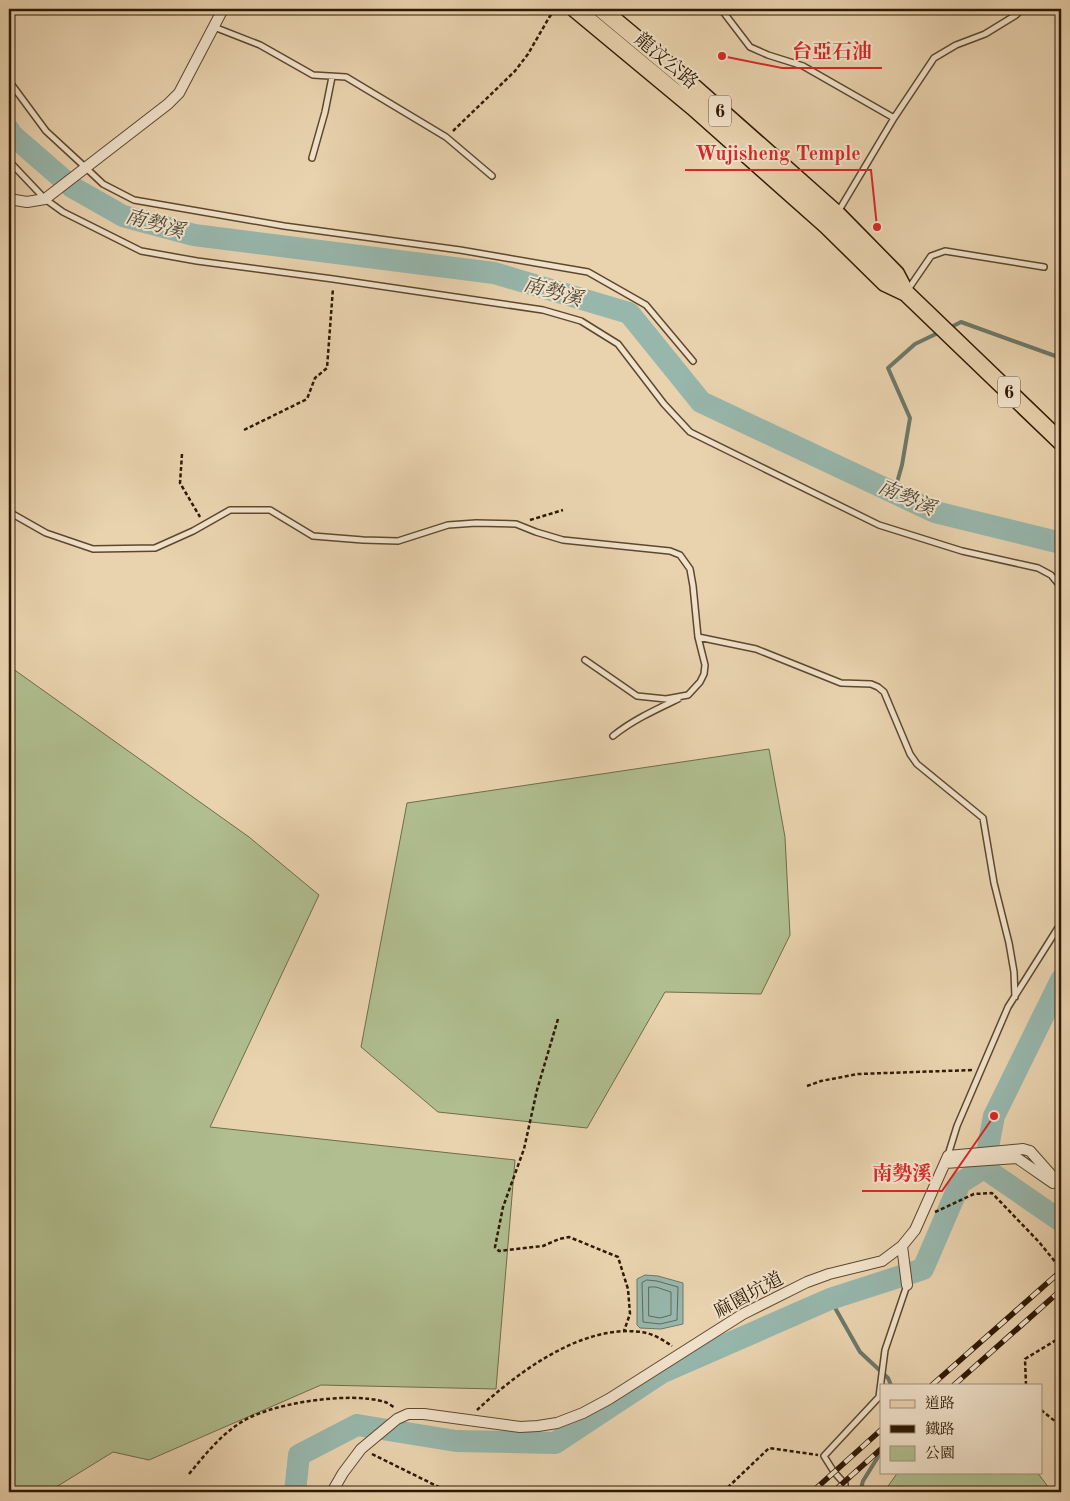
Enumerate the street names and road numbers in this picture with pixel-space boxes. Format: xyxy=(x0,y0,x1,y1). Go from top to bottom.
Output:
street label: 龍汶公路 xyxy=(630,28,703,94)
road number: 6 xyxy=(709,95,731,126)
road number: 6 xyxy=(998,377,1020,408)
street label: 麻園坑道 xyxy=(710,1267,787,1322)

